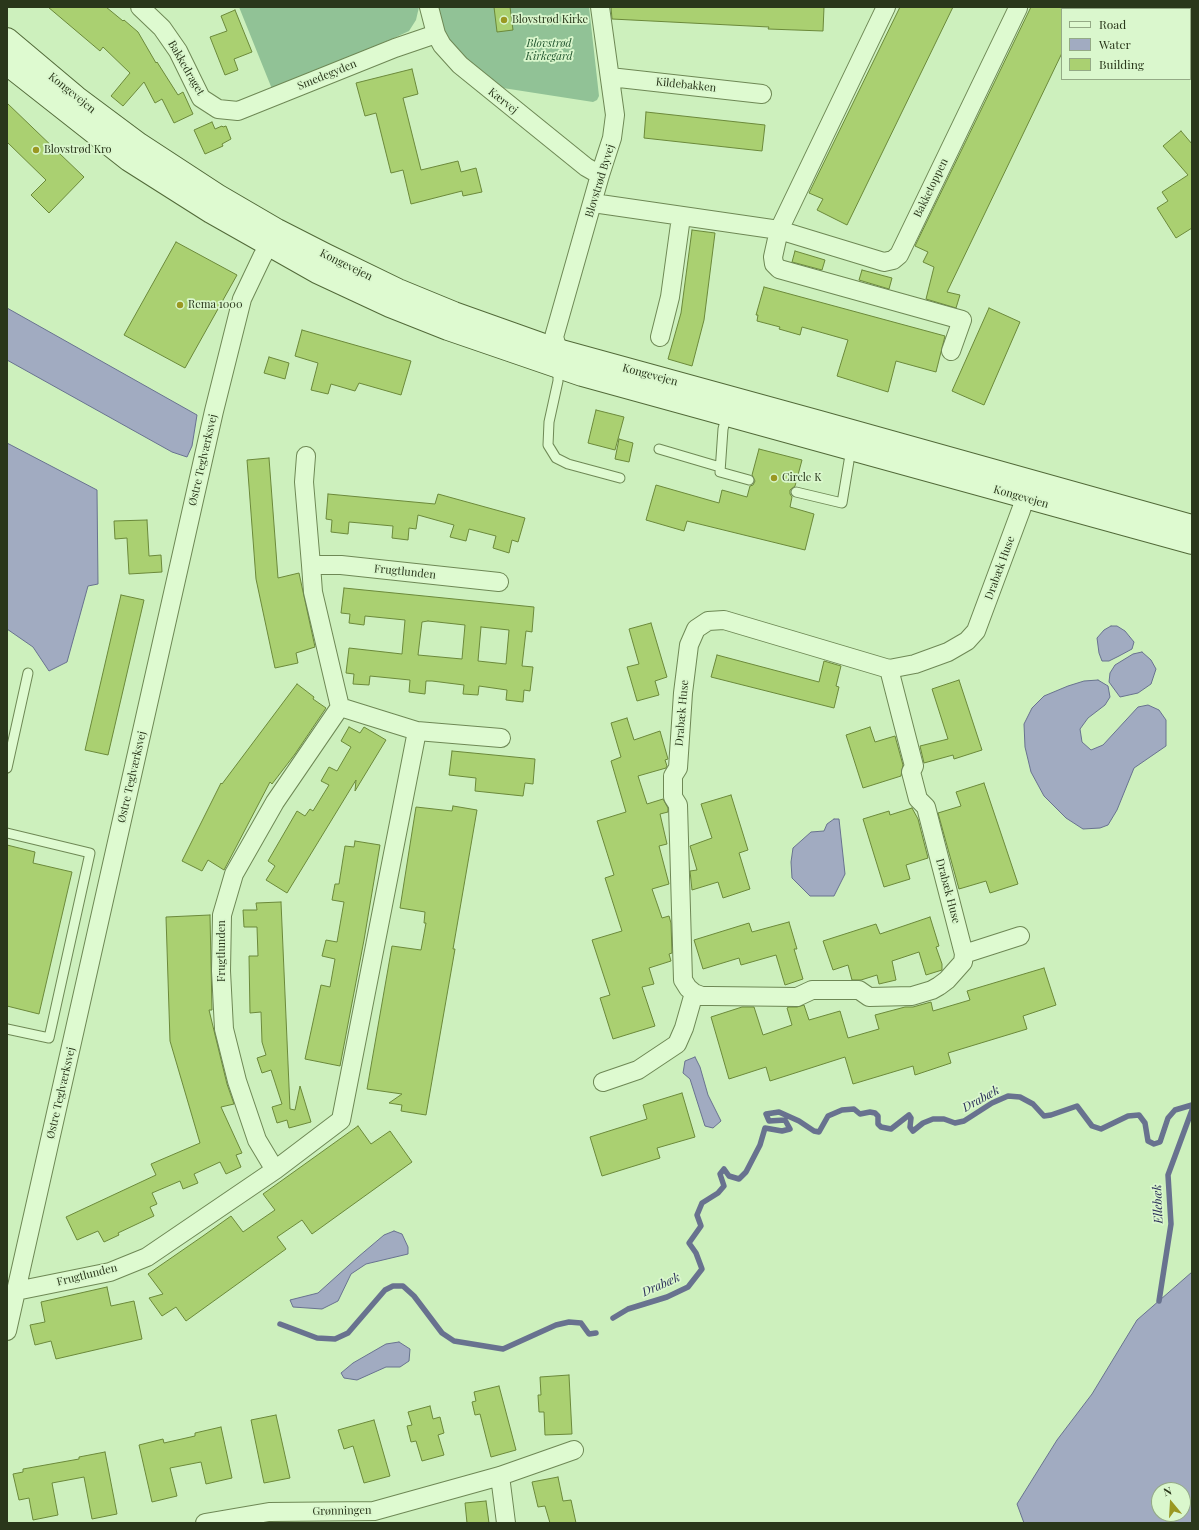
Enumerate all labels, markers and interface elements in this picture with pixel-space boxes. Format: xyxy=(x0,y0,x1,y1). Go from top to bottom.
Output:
legend xyxy=(1061,8,1191,80)
place label: Blovstrød Kirke xyxy=(512,13,588,27)
marker: Blovstrød Kirke xyxy=(499,15,509,25)
text: Road xyxy=(1099,16,1126,32)
text: Water xyxy=(1099,36,1131,52)
park label: Blovstrød Kirkegård xyxy=(526,37,572,63)
street label: Bakkedraget xyxy=(165,38,207,98)
text: Building xyxy=(1099,56,1144,72)
street label: Smedegyden xyxy=(295,57,359,93)
street label: Kongevejen xyxy=(46,70,98,116)
street label: Kildebakken xyxy=(655,75,717,95)
street label: Kærvej xyxy=(486,85,520,117)
place label: Blovstrød Kro xyxy=(44,143,112,157)
street label: Blovstrød Byvej xyxy=(583,143,617,219)
marker: Blovstrød Kro xyxy=(31,145,41,155)
street label: Bakketoppen xyxy=(911,156,951,220)
street label: Kongevejen xyxy=(318,247,374,283)
place label: Rema 1000 xyxy=(188,298,243,312)
marker: Rema 1000 xyxy=(175,300,185,310)
street label: Kongevejen xyxy=(621,361,679,389)
street label: Østre Teglværksvej xyxy=(186,413,220,507)
place label: Circle K xyxy=(782,471,821,485)
marker: Circle K xyxy=(769,473,779,483)
street label: Kongevejen xyxy=(992,483,1050,511)
street label: Drabæk Huse xyxy=(982,534,1018,602)
street label: Frugtlunden xyxy=(374,562,436,582)
street label: Drabæk Huse xyxy=(673,679,691,747)
street label: Østre Teglværksvej xyxy=(115,730,149,824)
street label: Drabæk Huse xyxy=(933,857,963,925)
street label: Frugtlunden xyxy=(215,920,229,982)
street label: Østre Teglværksvej xyxy=(44,1046,78,1140)
water label: Drabæk xyxy=(960,1083,1002,1115)
water label: Ellebæk xyxy=(1150,1184,1166,1224)
street label: Frugtlunden xyxy=(55,1261,119,1289)
water label: Drabæk xyxy=(640,1270,682,1300)
north arrow xyxy=(1151,1482,1191,1522)
text: N xyxy=(1161,1483,1174,1499)
street label: Grønningen xyxy=(312,1504,372,1518)

